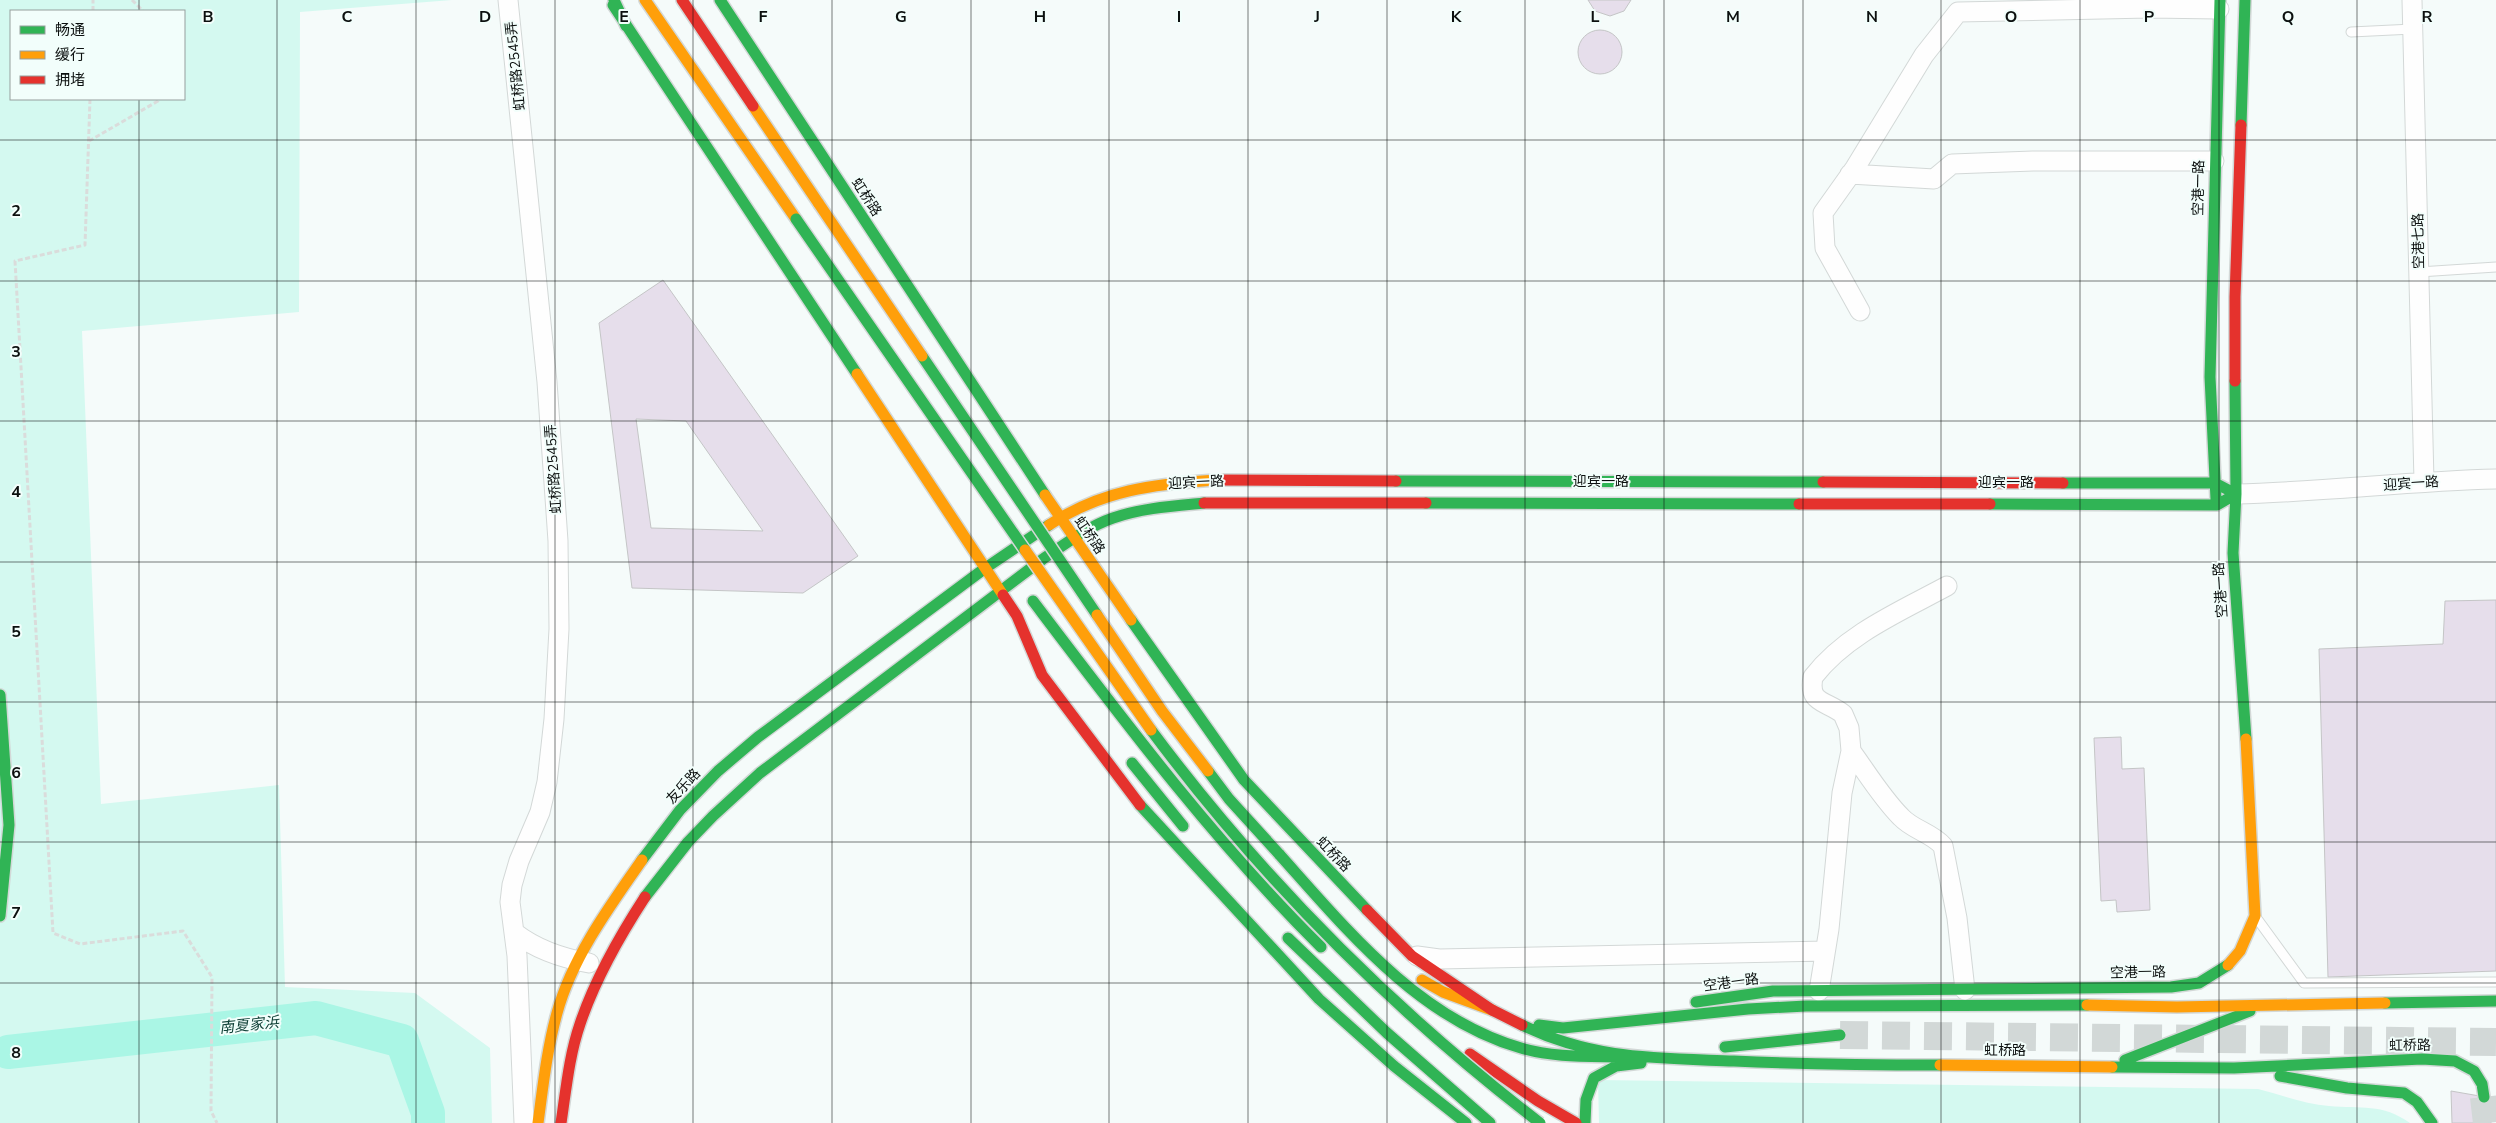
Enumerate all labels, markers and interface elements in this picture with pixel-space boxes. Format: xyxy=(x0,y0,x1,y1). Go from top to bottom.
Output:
text: B xyxy=(202,6,214,28)
text: C xyxy=(342,6,353,28)
text: D xyxy=(479,6,491,28)
text: E xyxy=(619,6,629,28)
text: F xyxy=(759,6,768,28)
text: G xyxy=(895,6,907,28)
text: H xyxy=(1034,6,1046,28)
text: I xyxy=(1177,6,1181,28)
text: J xyxy=(1313,6,1320,28)
text: K xyxy=(1451,6,1463,28)
text: L xyxy=(1591,6,1600,28)
text: M xyxy=(1726,6,1740,28)
text: N xyxy=(1866,6,1878,28)
text: O xyxy=(2005,6,2017,28)
text: P xyxy=(2144,6,2154,28)
text: Q xyxy=(2282,6,2294,28)
text: R xyxy=(2422,6,2433,28)
legend xyxy=(10,10,185,100)
text: 畅通 xyxy=(55,20,85,40)
street label: 虹桥路2545弄 xyxy=(501,20,530,111)
text: 缓行 xyxy=(55,45,85,65)
text: 拥堵 xyxy=(55,70,85,90)
street label: 空港一路 xyxy=(2189,160,2208,216)
street label: 虹桥路 xyxy=(847,174,886,220)
text: 2 xyxy=(11,200,21,222)
street label: 空港七路 xyxy=(2409,213,2428,269)
text: 3 xyxy=(11,341,21,363)
street label: 虹桥路2545弄 xyxy=(541,424,566,514)
street label: 迎宾一路 xyxy=(1168,472,1224,493)
street label: 迎宾一路 xyxy=(1573,472,1629,491)
street label: 迎宾一路 xyxy=(2382,472,2440,495)
street label: 迎宾一路 xyxy=(1978,473,2034,492)
text: 4 xyxy=(11,481,21,503)
street label: 虹桥路 xyxy=(1070,513,1109,558)
street label: 空港一路 xyxy=(2209,561,2232,619)
text: 5 xyxy=(11,621,21,643)
text: 6 xyxy=(11,762,21,784)
street label: 友乐路 xyxy=(662,765,705,808)
street label: 虹桥路 xyxy=(1312,833,1355,876)
text: 7 xyxy=(11,902,21,924)
street label: 空港一路 xyxy=(2110,963,2166,982)
street label: 空港一路 xyxy=(1702,969,1760,996)
water label: 南夏家浜 xyxy=(218,1012,282,1038)
street label: 虹桥路 xyxy=(2389,1036,2431,1055)
street label: 虹桥路 xyxy=(1984,1041,2026,1060)
text: 8 xyxy=(11,1042,21,1064)

